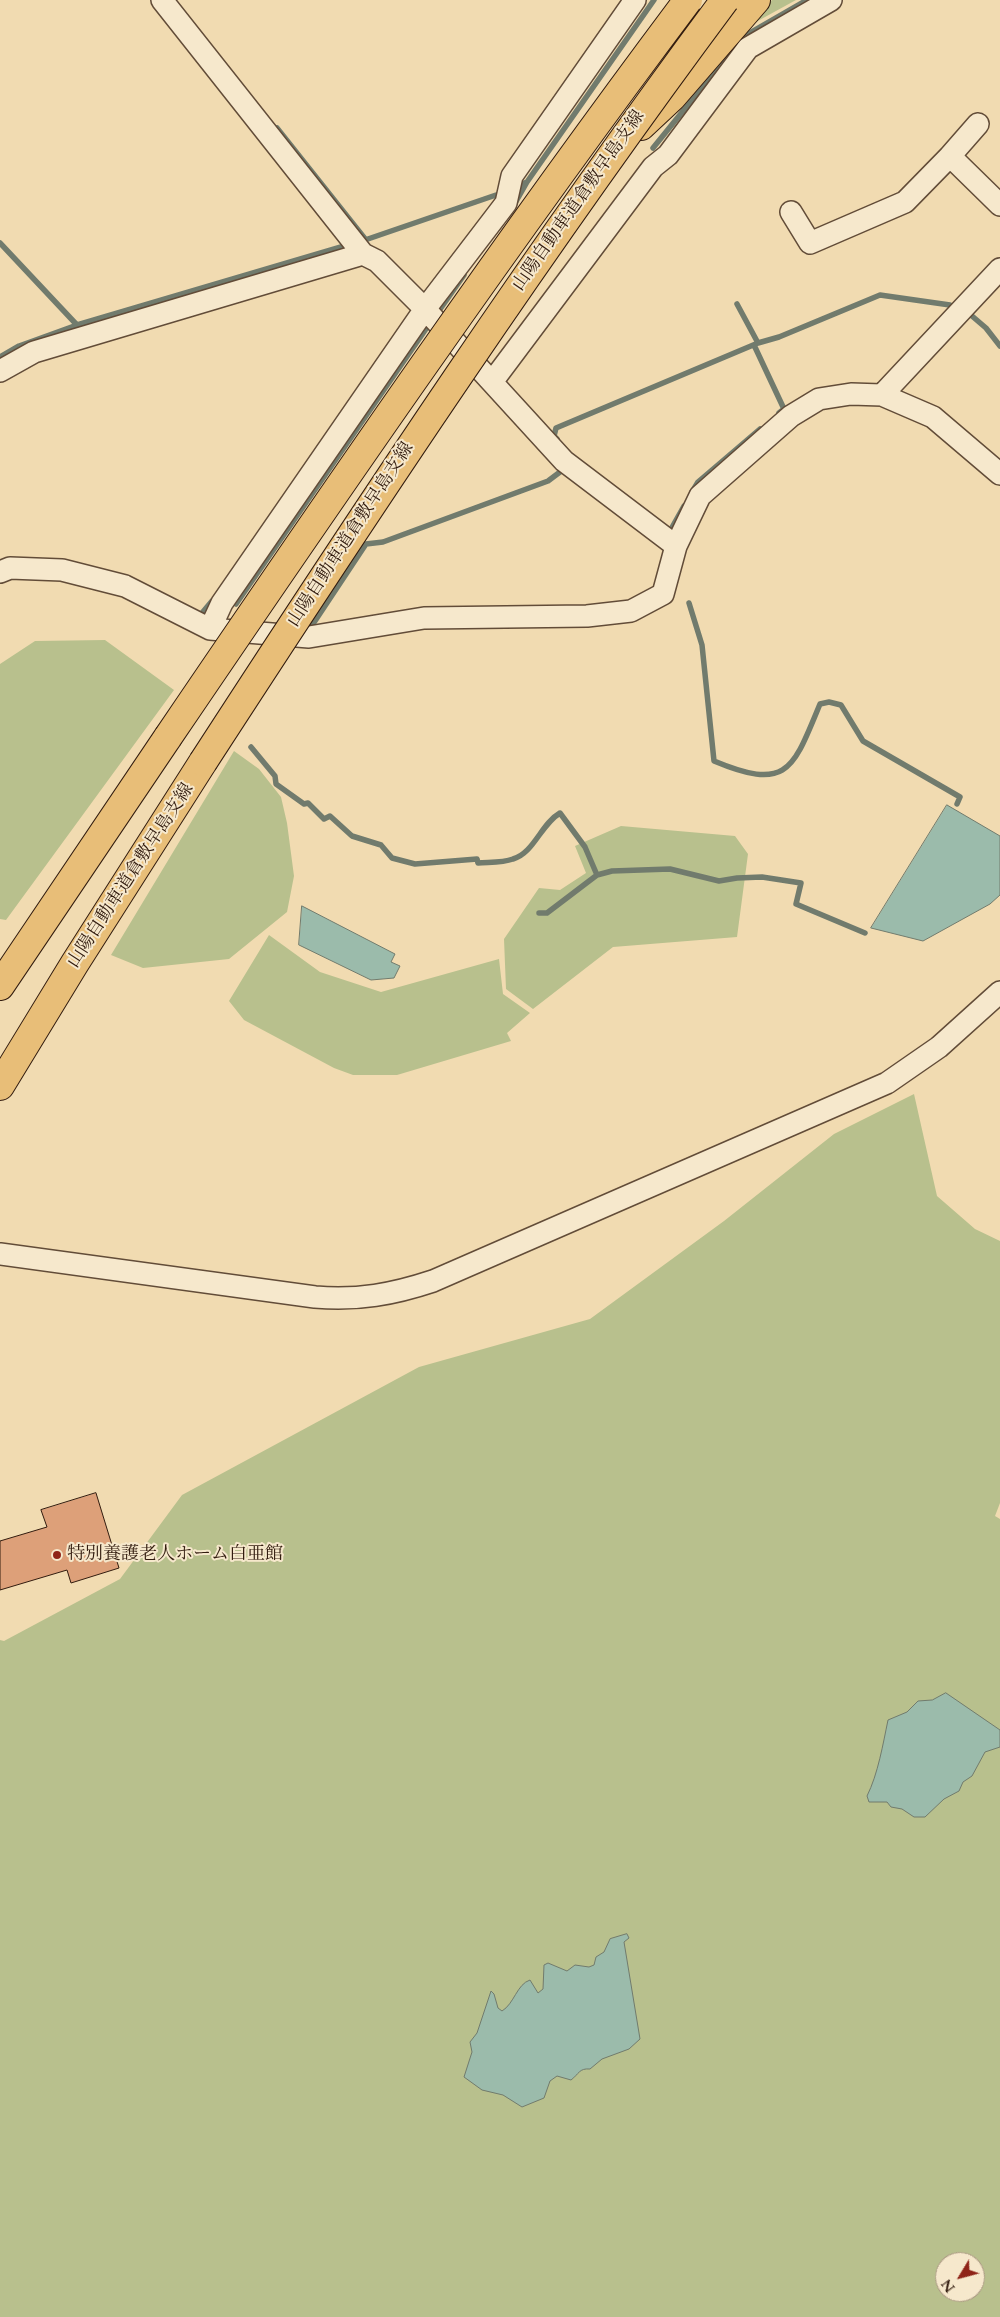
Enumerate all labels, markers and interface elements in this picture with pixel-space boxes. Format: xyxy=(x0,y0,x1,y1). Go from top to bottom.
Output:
street label: 山陽自動車道倉敷早島支線 xyxy=(508,106,650,296)
street label: 山陽自動車道倉敷早島支線 xyxy=(283,439,419,631)
street label: 山陽自動車道倉敷早島支線 xyxy=(63,780,199,972)
place label: 特別養護老人ホーム白亜館 xyxy=(67,1544,283,1566)
marker: 特別養護老人ホーム白亜館 xyxy=(51,1549,63,1561)
north arrow xyxy=(935,2252,985,2302)
text: N xyxy=(937,2275,960,2296)

